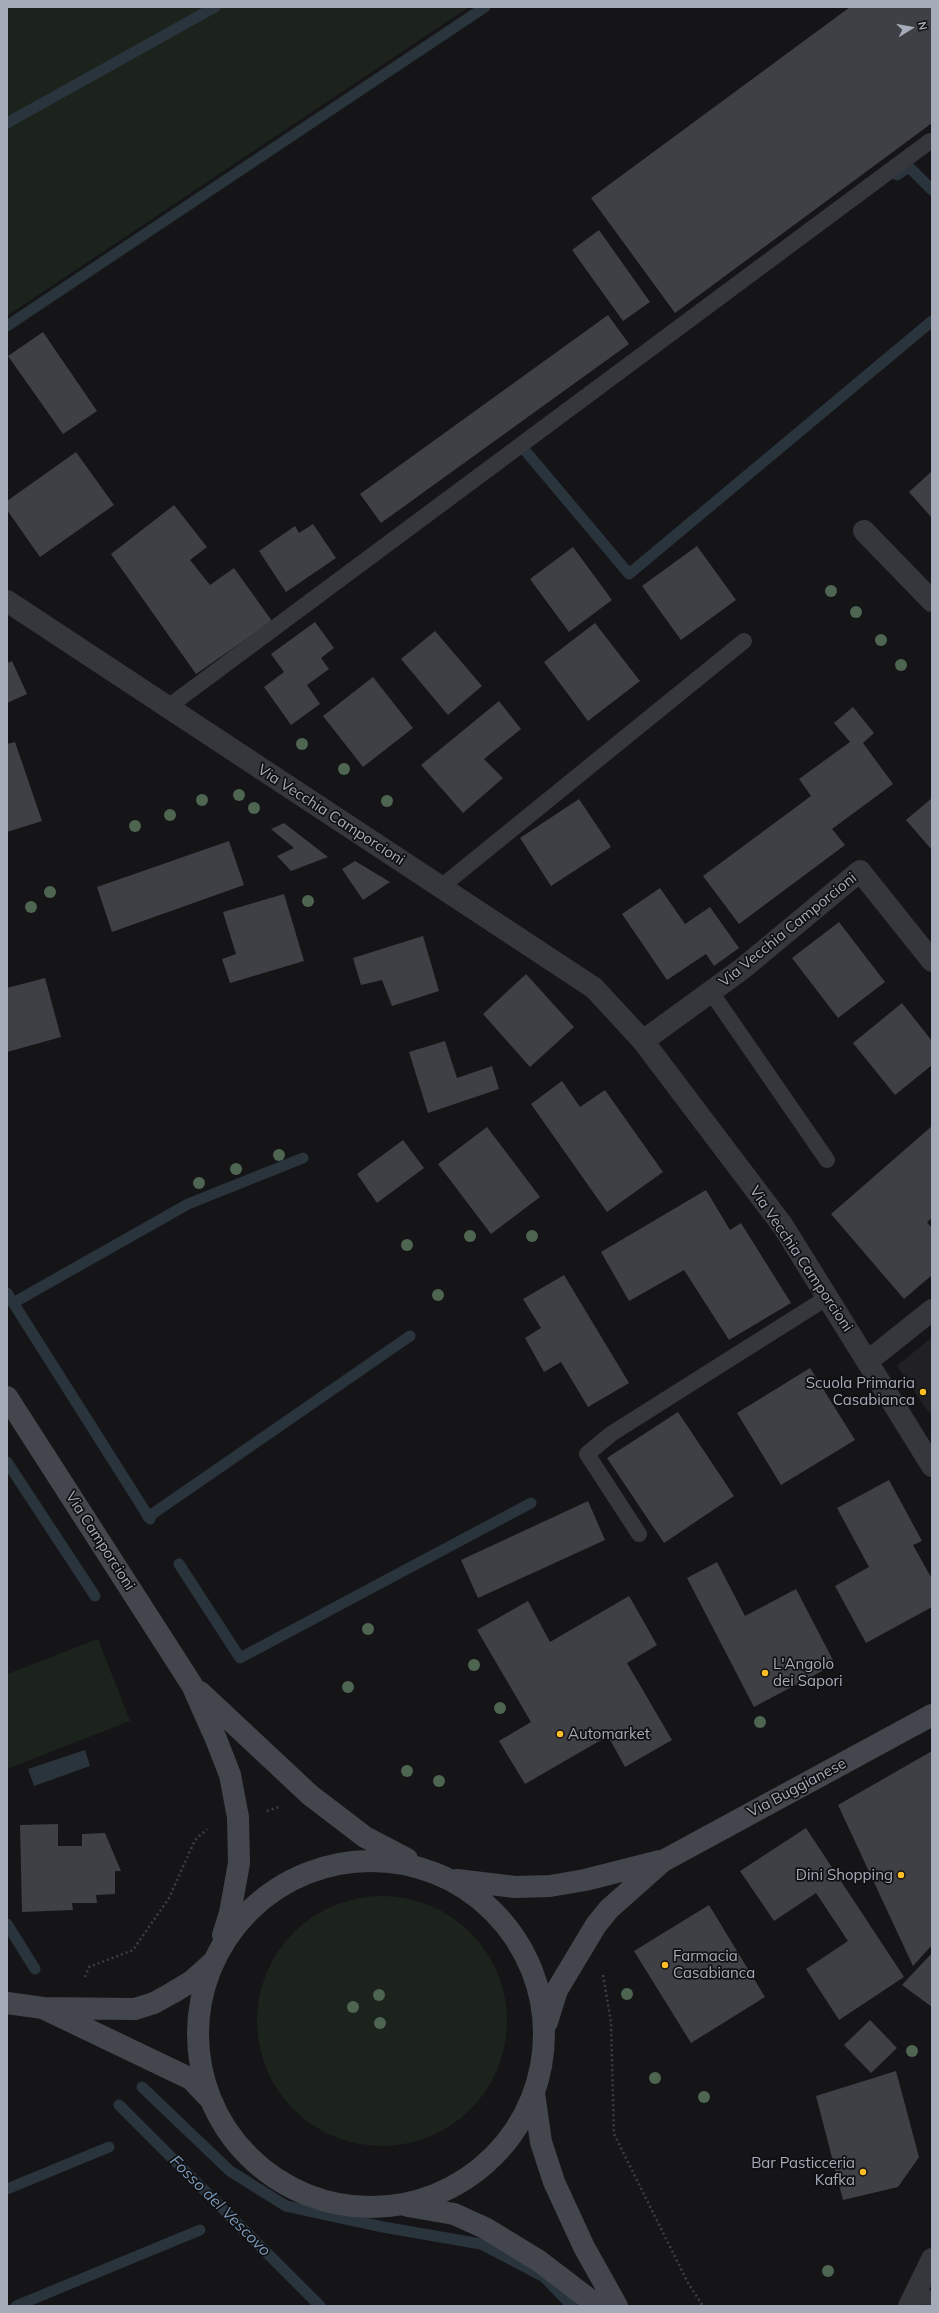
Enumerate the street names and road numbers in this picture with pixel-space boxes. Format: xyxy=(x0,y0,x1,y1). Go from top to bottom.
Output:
street label: Via Vecchia Camporcioni xyxy=(254,761,408,869)
street label: Via Vecchia Camporcioni xyxy=(716,869,860,991)
street label: Via Vecchia Camporcioni xyxy=(746,1183,856,1335)
street label: Via Camporcioni xyxy=(61,1488,139,1594)
street label: Via Buggianese xyxy=(745,1754,849,1822)

